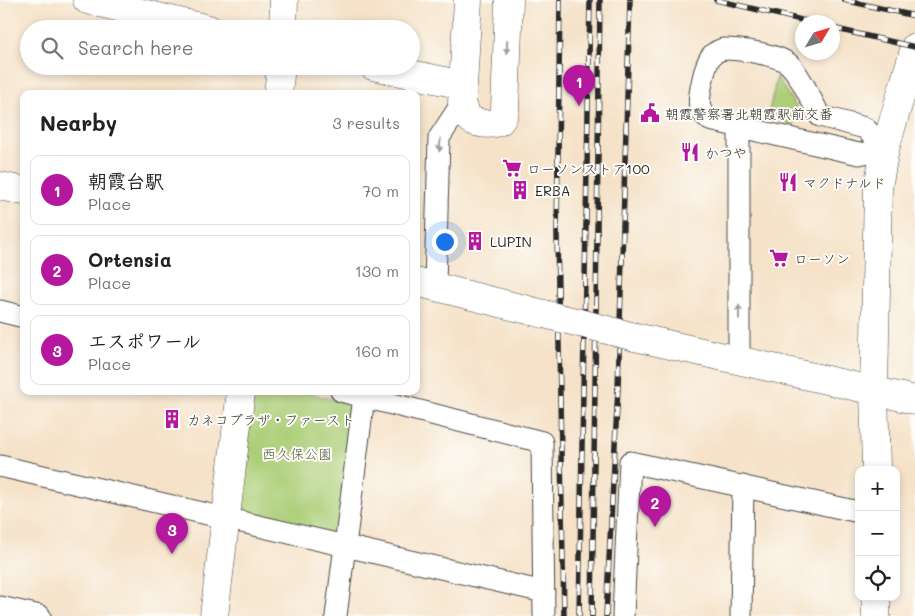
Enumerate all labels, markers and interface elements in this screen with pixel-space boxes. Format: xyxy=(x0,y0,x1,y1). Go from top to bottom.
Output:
north arrow xyxy=(795,15,840,60)
search box xyxy=(20,20,420,75)
icon: search xyxy=(38,34,66,62)
text: Search here xyxy=(78,35,194,60)
one-way arrow xyxy=(503,39,511,55)
pin: 1 xyxy=(563,65,595,106)
public building icon: 朝霞警察署北朝霞駅前交番 xyxy=(639,102,661,124)
place label: 朝霞警察署北朝霞駅前交番 xyxy=(665,104,833,123)
text: Nearby xyxy=(40,109,117,136)
text: 3 results xyxy=(332,112,400,133)
one-way arrow xyxy=(436,137,444,153)
restaurant icon: かつや xyxy=(679,141,701,163)
place label: かつや xyxy=(705,143,747,162)
supermarket icon: ローソンストア100 xyxy=(501,157,523,179)
place label: ローソンストア100 xyxy=(527,159,650,178)
text: 朝霞台駅 xyxy=(88,168,164,193)
restaurant icon: マクドナルド xyxy=(777,171,799,193)
place label: マクドナルド xyxy=(803,173,886,192)
building icon: ERBA xyxy=(509,179,531,201)
text: 1 xyxy=(53,180,61,201)
text: 70 m xyxy=(362,180,399,201)
place label: ERBA xyxy=(535,181,570,200)
text: Place xyxy=(88,193,131,214)
your location xyxy=(432,229,458,255)
building icon: LUPIN xyxy=(464,230,486,252)
place label: LUPIN xyxy=(490,232,532,251)
text: Ortensia xyxy=(88,247,172,272)
supermarket icon: ローソン xyxy=(768,247,790,269)
place label: ローソン xyxy=(794,249,850,268)
text: 2 xyxy=(53,260,61,281)
text: 130 m xyxy=(355,260,399,281)
text: Place xyxy=(88,272,131,293)
one-way arrow xyxy=(735,304,743,320)
text: エスポワール xyxy=(88,328,201,353)
text: 3 xyxy=(52,340,62,361)
text: 160 m xyxy=(354,340,399,361)
text: Place xyxy=(88,353,131,374)
building icon: カネコプラザ・ファースト xyxy=(161,408,183,430)
place label: カネコプラザ・ファースト xyxy=(187,410,355,429)
park label: 西久保公園 xyxy=(262,444,332,463)
map controls xyxy=(855,466,900,601)
button: + xyxy=(855,466,900,511)
pin: 2 xyxy=(639,486,671,527)
button: − xyxy=(855,511,900,556)
pin: 3 xyxy=(156,513,188,554)
button: locate xyxy=(855,556,900,601)

